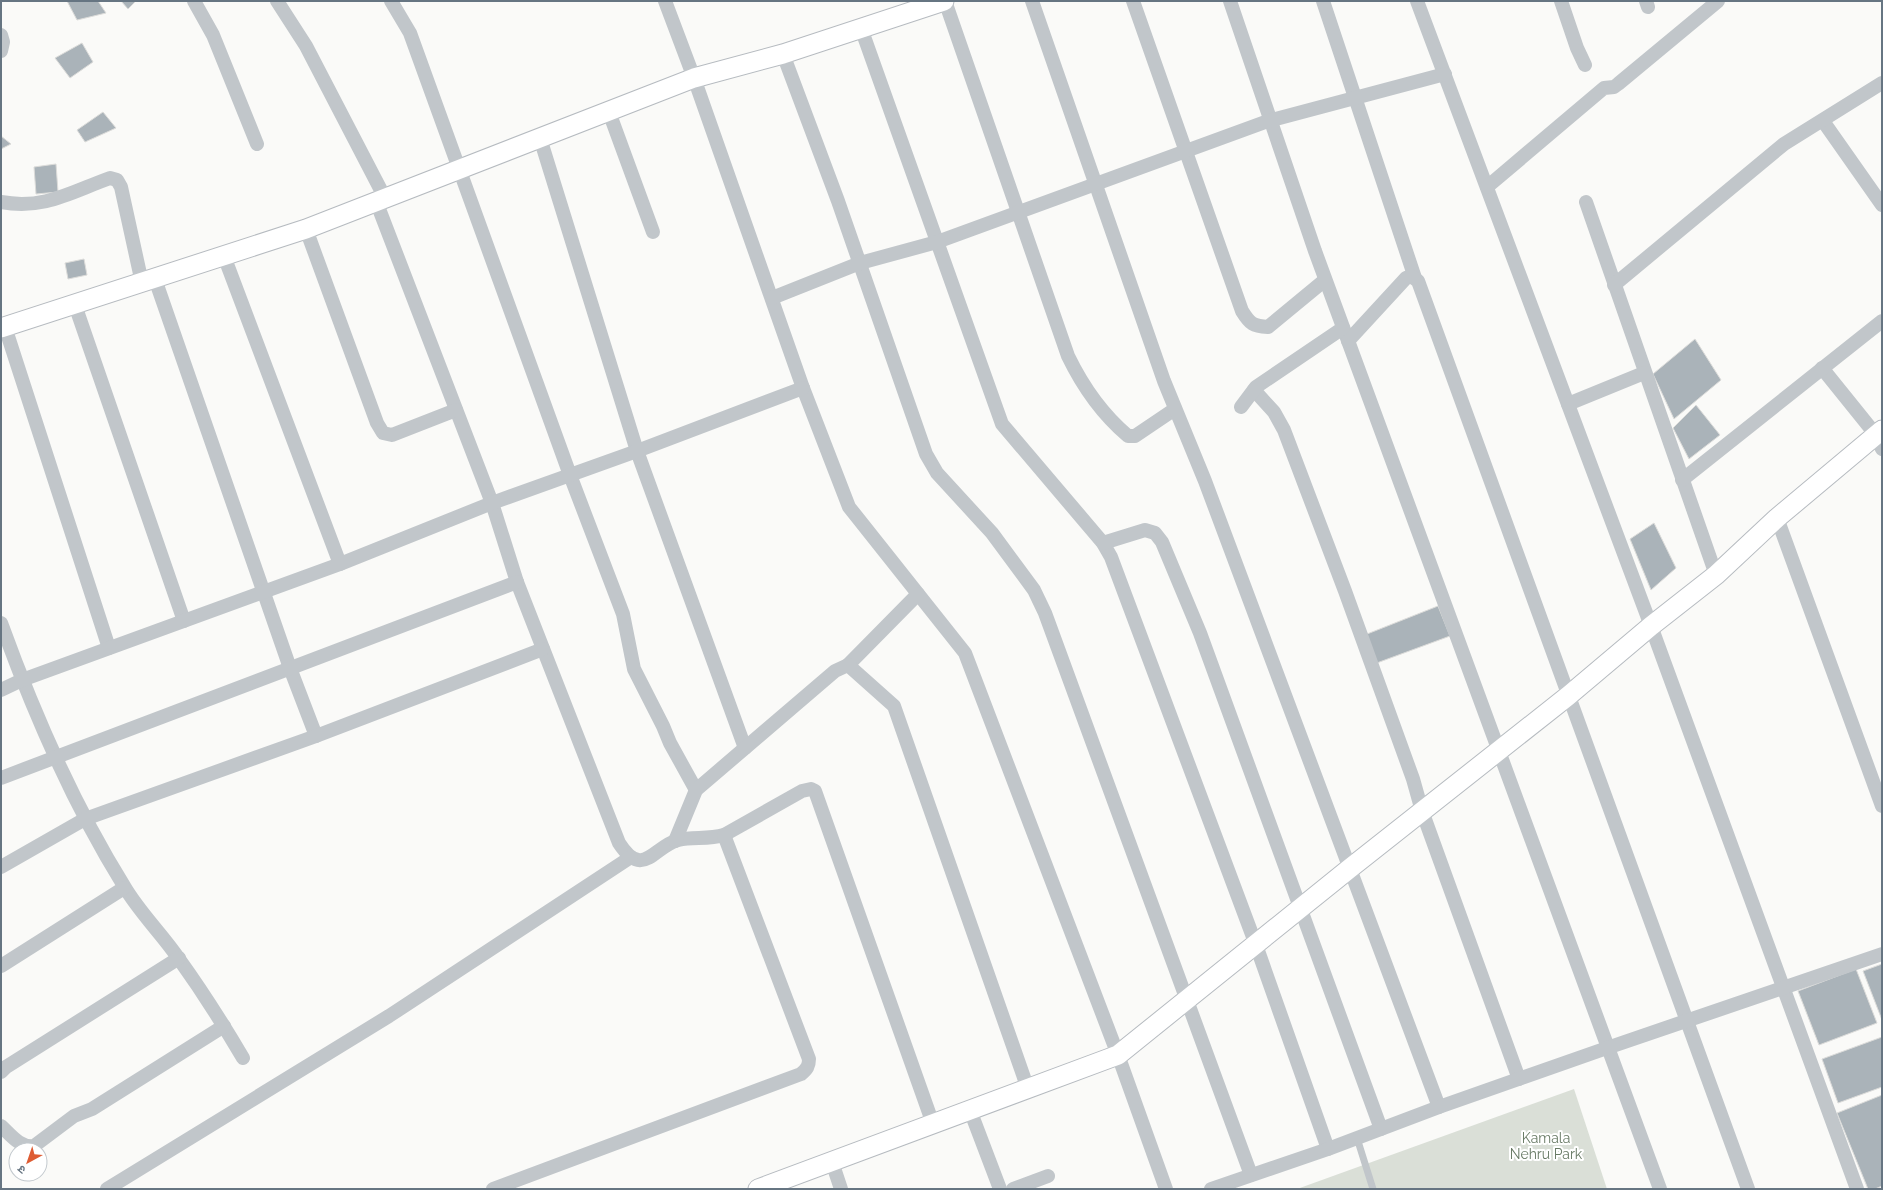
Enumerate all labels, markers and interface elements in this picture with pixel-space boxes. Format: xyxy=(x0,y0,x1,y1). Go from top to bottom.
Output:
park label: Kamala Nehru Park xyxy=(1510,1130,1583,1162)
north arrow xyxy=(8,1142,48,1182)
text: उ xyxy=(15,1162,29,1176)

